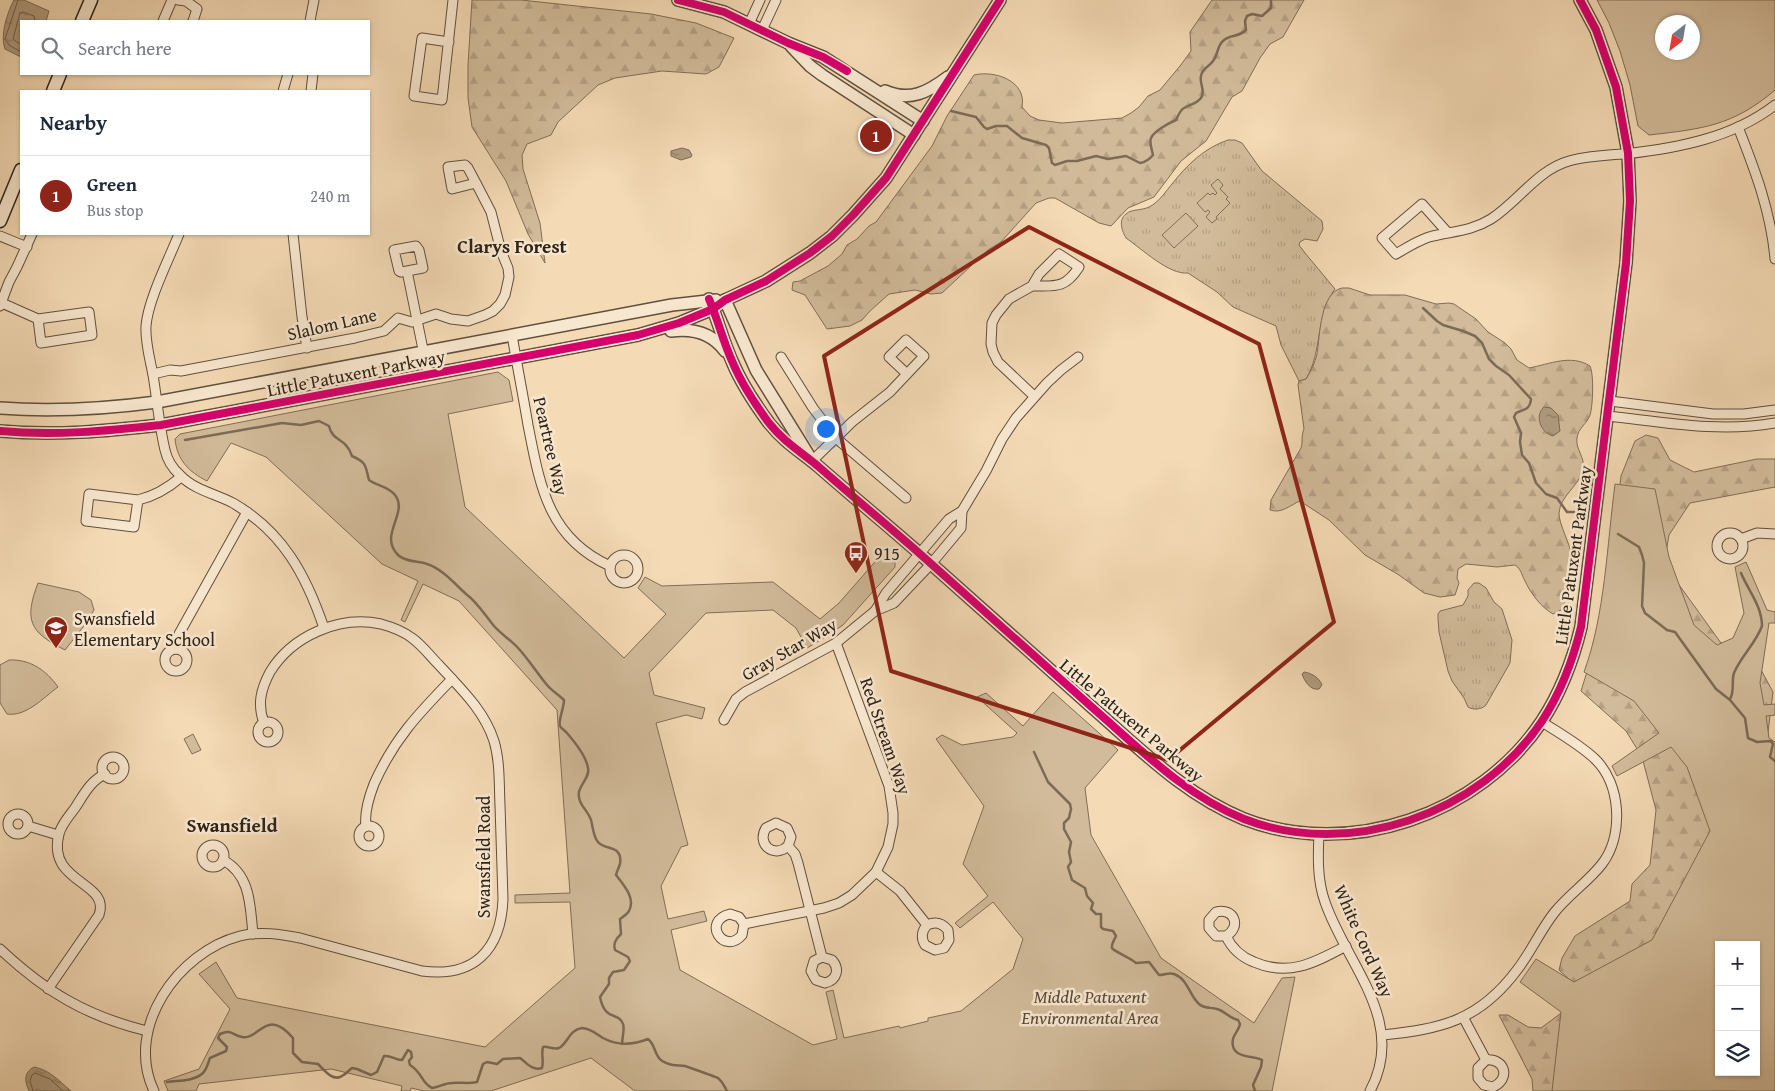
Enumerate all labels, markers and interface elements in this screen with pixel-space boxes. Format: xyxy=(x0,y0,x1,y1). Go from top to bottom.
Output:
north arrow xyxy=(1655,15,1700,60)
search box xyxy=(20,20,370,75)
icon: search xyxy=(38,34,66,62)
text: Search here xyxy=(78,34,172,62)
text: Nearby xyxy=(40,107,107,138)
pin: 1 xyxy=(860,117,892,155)
text: Green xyxy=(87,170,137,198)
text: 1 xyxy=(52,184,60,208)
text: 240 m xyxy=(310,184,350,208)
text: Bus stop xyxy=(87,198,143,222)
district label: Clarys Forest xyxy=(457,232,568,260)
street label: Slalom Lane xyxy=(285,301,379,347)
street label: Little Patuxent Parkway xyxy=(265,342,447,403)
street label: Peartree Way xyxy=(527,394,575,498)
your location xyxy=(813,416,839,442)
street label: Little Patuxent Parkway xyxy=(1547,464,1599,646)
bus stop icon: 915 xyxy=(843,540,869,574)
place label: 915 xyxy=(874,540,900,567)
place label: Swansfield Elementary School xyxy=(74,605,215,653)
street label: Gray Star Way xyxy=(736,611,842,687)
school or university icon: Swansfield Elementary School xyxy=(43,615,69,649)
street label: Little Patuxent Parkway xyxy=(1054,652,1210,788)
street label: Red Stream Way xyxy=(853,674,919,798)
street label: Swansfield Road xyxy=(470,795,497,918)
district label: Swansfield xyxy=(186,811,278,839)
street label: White Cord Way xyxy=(1327,880,1401,1002)
map controls xyxy=(1715,941,1760,1076)
button: + xyxy=(1715,941,1760,986)
park label: Middle Patuxent Environmental Area xyxy=(1020,983,1159,1031)
button: − xyxy=(1715,986,1760,1031)
button: layers xyxy=(1715,1031,1760,1076)

